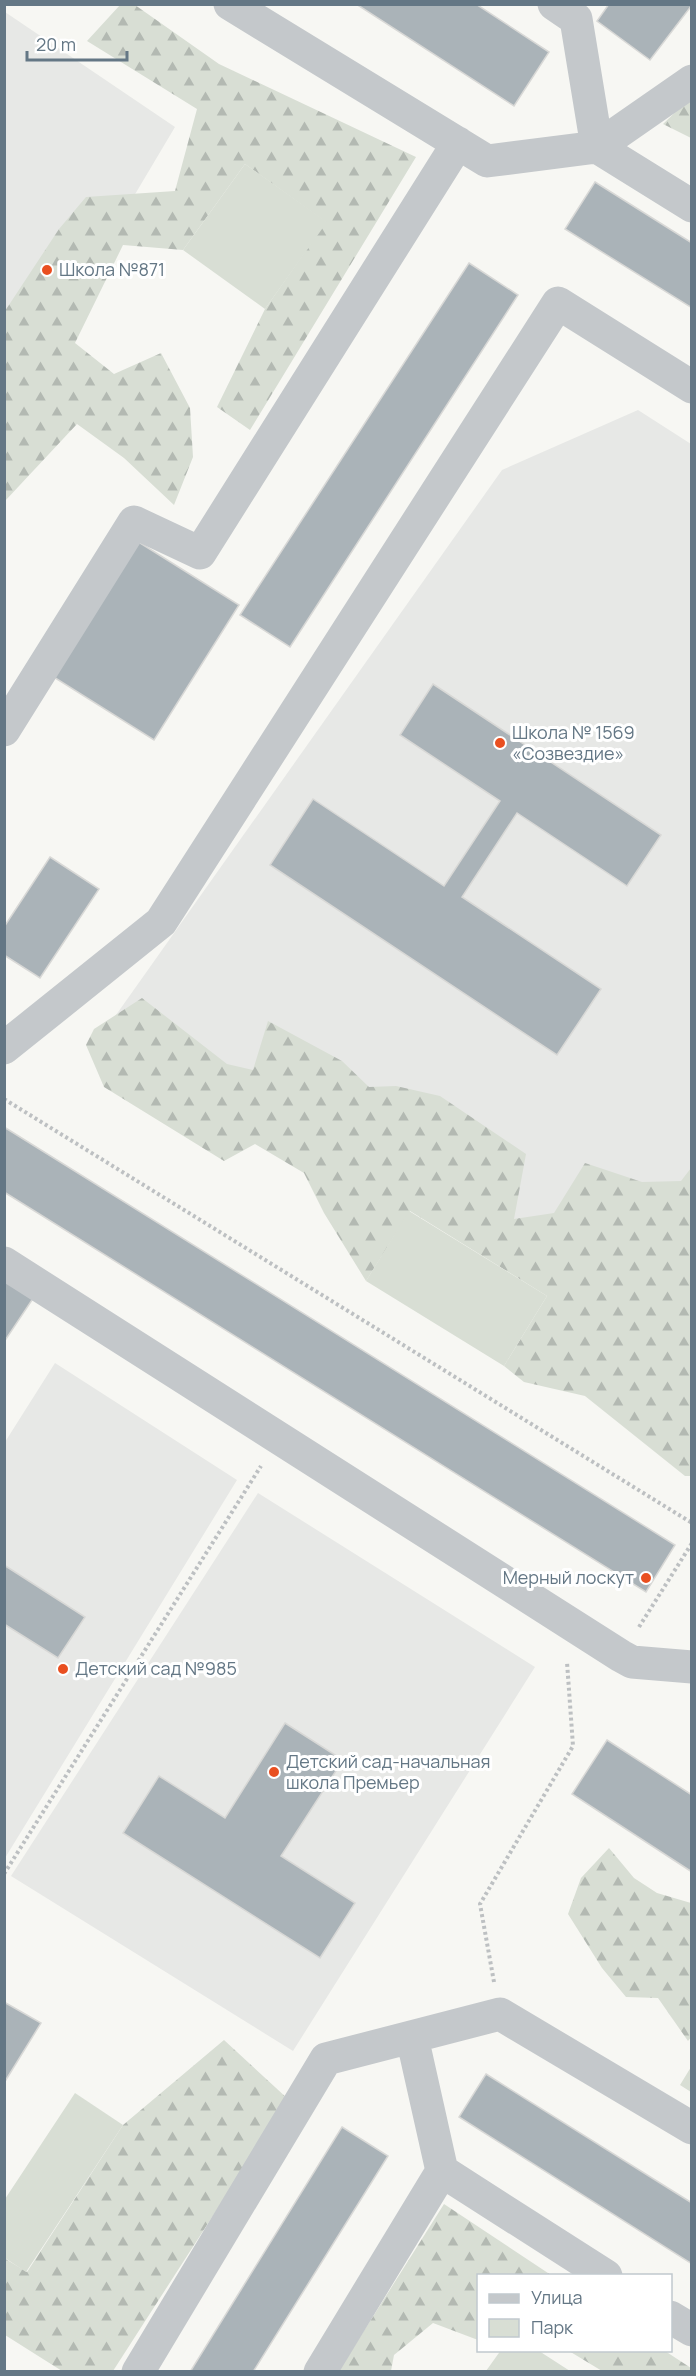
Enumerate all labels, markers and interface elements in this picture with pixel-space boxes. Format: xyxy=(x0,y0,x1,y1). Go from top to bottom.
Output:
scale bar xyxy=(27,24,128,62)
text: 20 m xyxy=(36,32,76,56)
place label: Школа №871 xyxy=(59,257,165,281)
marker: Школа №871 xyxy=(40,263,54,277)
place label: Школа № 1569 «Созвездие» xyxy=(512,720,635,765)
marker: Школа № 1569 «Созвездие» xyxy=(493,736,507,750)
place label: Мерный лоскут xyxy=(503,1565,634,1589)
marker: Мерный лоскут xyxy=(639,1571,653,1585)
place label: Детский сад №985 xyxy=(75,1656,237,1680)
marker: Детский сад №985 xyxy=(56,1662,70,1676)
place label: Детский сад-начальная школа Премьер xyxy=(286,1749,491,1794)
marker: Детский сад-начальная школа Премьер xyxy=(267,1765,281,1779)
legend xyxy=(477,2274,672,2352)
text: Улица xyxy=(531,2285,583,2309)
text: Парк xyxy=(531,2315,574,2339)

